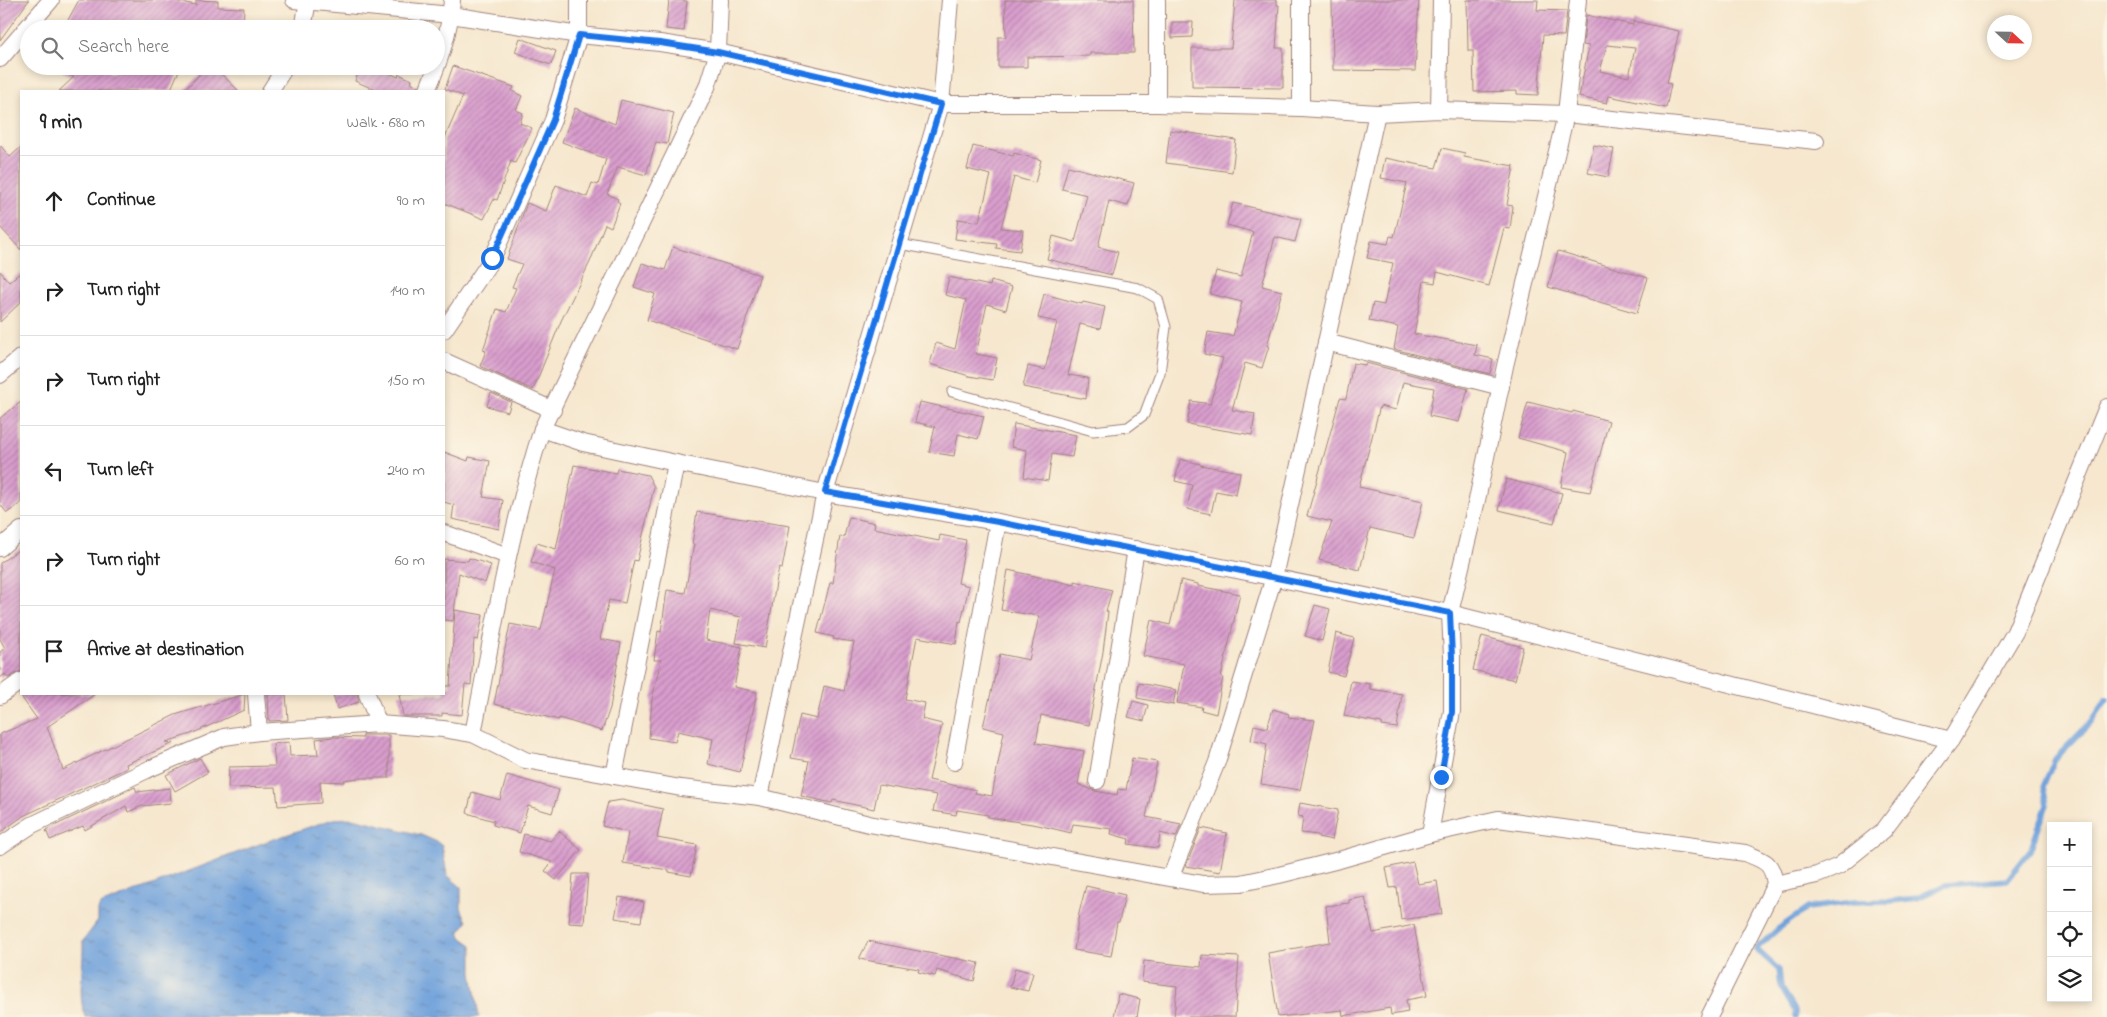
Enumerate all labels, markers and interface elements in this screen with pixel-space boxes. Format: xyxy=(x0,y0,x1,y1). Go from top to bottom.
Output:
north arrow xyxy=(1987,15,2032,60)
search box xyxy=(20,20,445,75)
icon: search xyxy=(38,34,66,62)
text: Search here xyxy=(78,34,169,61)
text: 9 min xyxy=(40,108,82,138)
text: Walk · 680 m xyxy=(346,111,425,135)
icon: ahead xyxy=(40,187,68,215)
text: Continue xyxy=(87,187,155,214)
text: 90 m xyxy=(397,189,425,213)
route start xyxy=(481,247,504,270)
icon: right xyxy=(40,277,68,305)
text: Turn right xyxy=(87,277,160,304)
text: 140 m xyxy=(390,279,425,303)
icon: right xyxy=(40,367,68,395)
text: Turn right xyxy=(87,367,160,394)
text: 150 m xyxy=(387,369,425,393)
icon: left xyxy=(40,457,68,485)
text: Turn left xyxy=(87,457,154,484)
text: 240 m xyxy=(387,459,425,483)
icon: right xyxy=(40,547,68,575)
text: Turn right xyxy=(87,547,160,574)
text: 60 m xyxy=(395,549,425,573)
icon: arrive xyxy=(40,637,68,665)
text: Arrive at destination xyxy=(87,637,244,664)
route end xyxy=(1430,766,1453,789)
map controls xyxy=(2047,822,2092,1002)
button: + xyxy=(2047,822,2092,867)
button: − xyxy=(2047,867,2092,912)
button: locate xyxy=(2047,912,2092,957)
button: layers xyxy=(2047,957,2092,1002)

